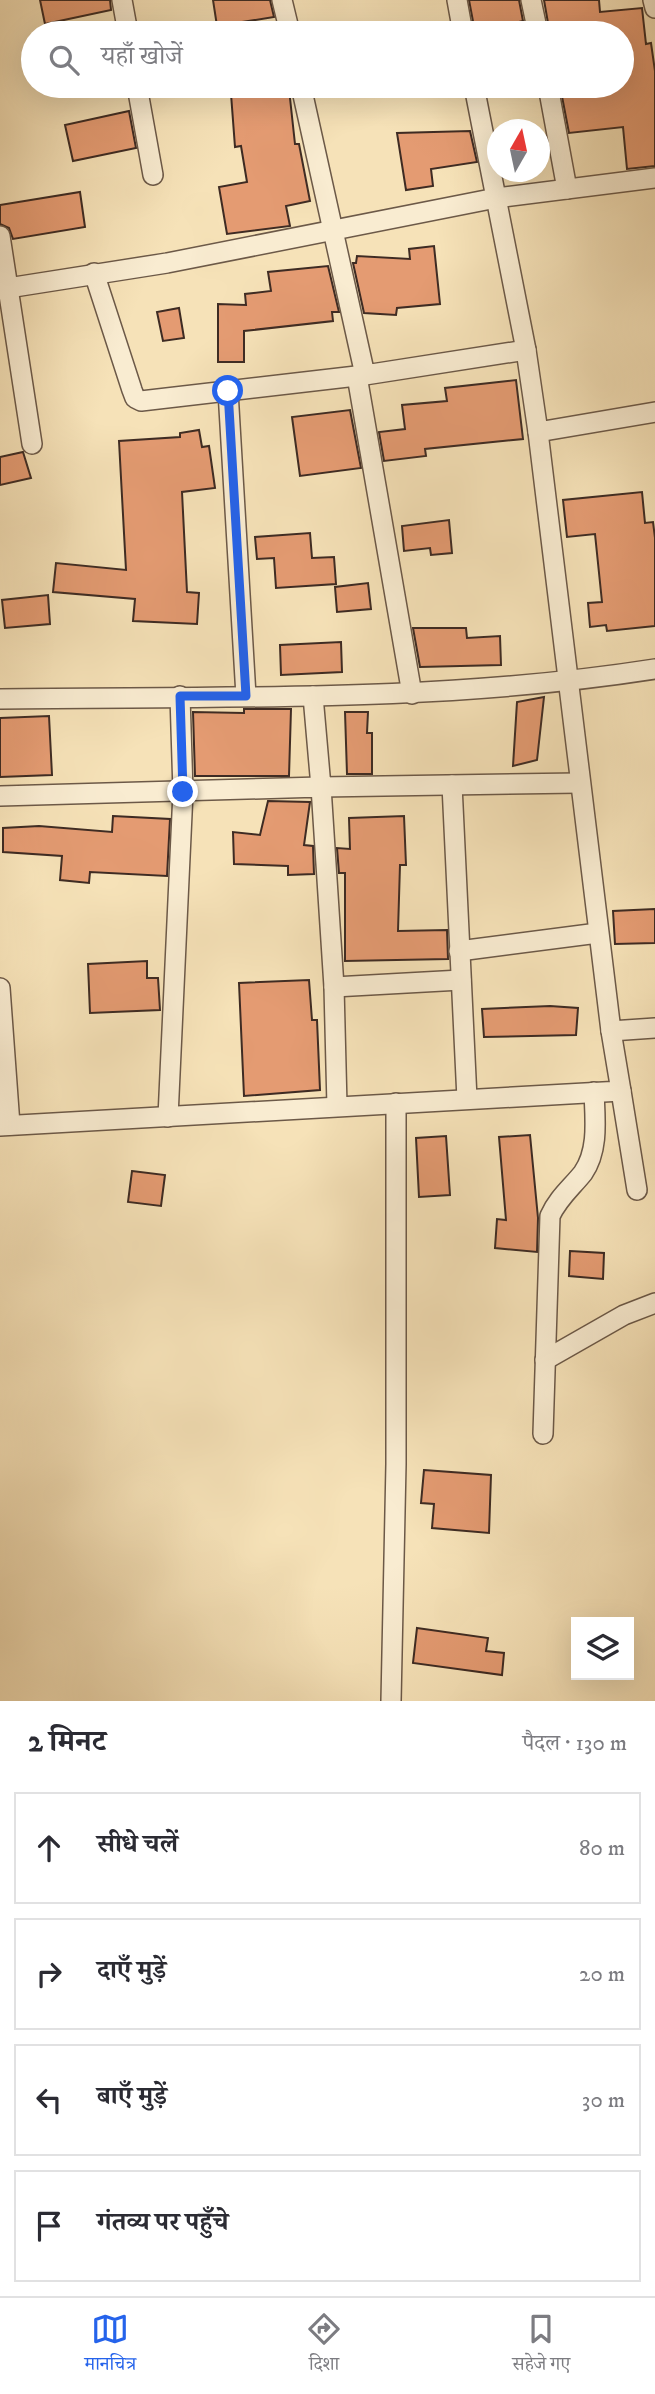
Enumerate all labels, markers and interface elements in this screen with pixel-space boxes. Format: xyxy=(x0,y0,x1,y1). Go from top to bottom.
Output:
search box xyxy=(21,21,634,98)
text: यहाँ खोजें xyxy=(101,40,183,73)
icon: search xyxy=(45,41,83,79)
north arrow xyxy=(487,119,550,182)
route start xyxy=(212,375,243,406)
route end xyxy=(167,776,198,807)
map controls xyxy=(571,1617,634,1680)
button: layers xyxy=(571,1617,634,1680)
text: 2 मिनट xyxy=(28,1724,106,1761)
text: पैदल · 130 m xyxy=(522,1729,627,1758)
text: सीधे चलें xyxy=(97,1828,178,1861)
icon: ahead xyxy=(30,1829,68,1867)
text: 80 m xyxy=(579,1834,625,1863)
text: दाएँ मुड़ें xyxy=(97,1954,166,1987)
icon: right xyxy=(30,1955,68,1993)
text: 20 m xyxy=(579,1960,625,1989)
text: बाएँ मुड़ें xyxy=(97,2080,167,2113)
icon: left xyxy=(30,2081,68,2119)
text: 30 m xyxy=(582,2086,625,2115)
text: गंतव्य पर पहुँचे xyxy=(97,2206,228,2239)
icon: arrive xyxy=(30,2207,68,2245)
tab: मानचित्र xyxy=(85,2310,136,2382)
tab: दिशा xyxy=(305,2310,343,2382)
tab: सहेजे गए xyxy=(512,2310,570,2382)

